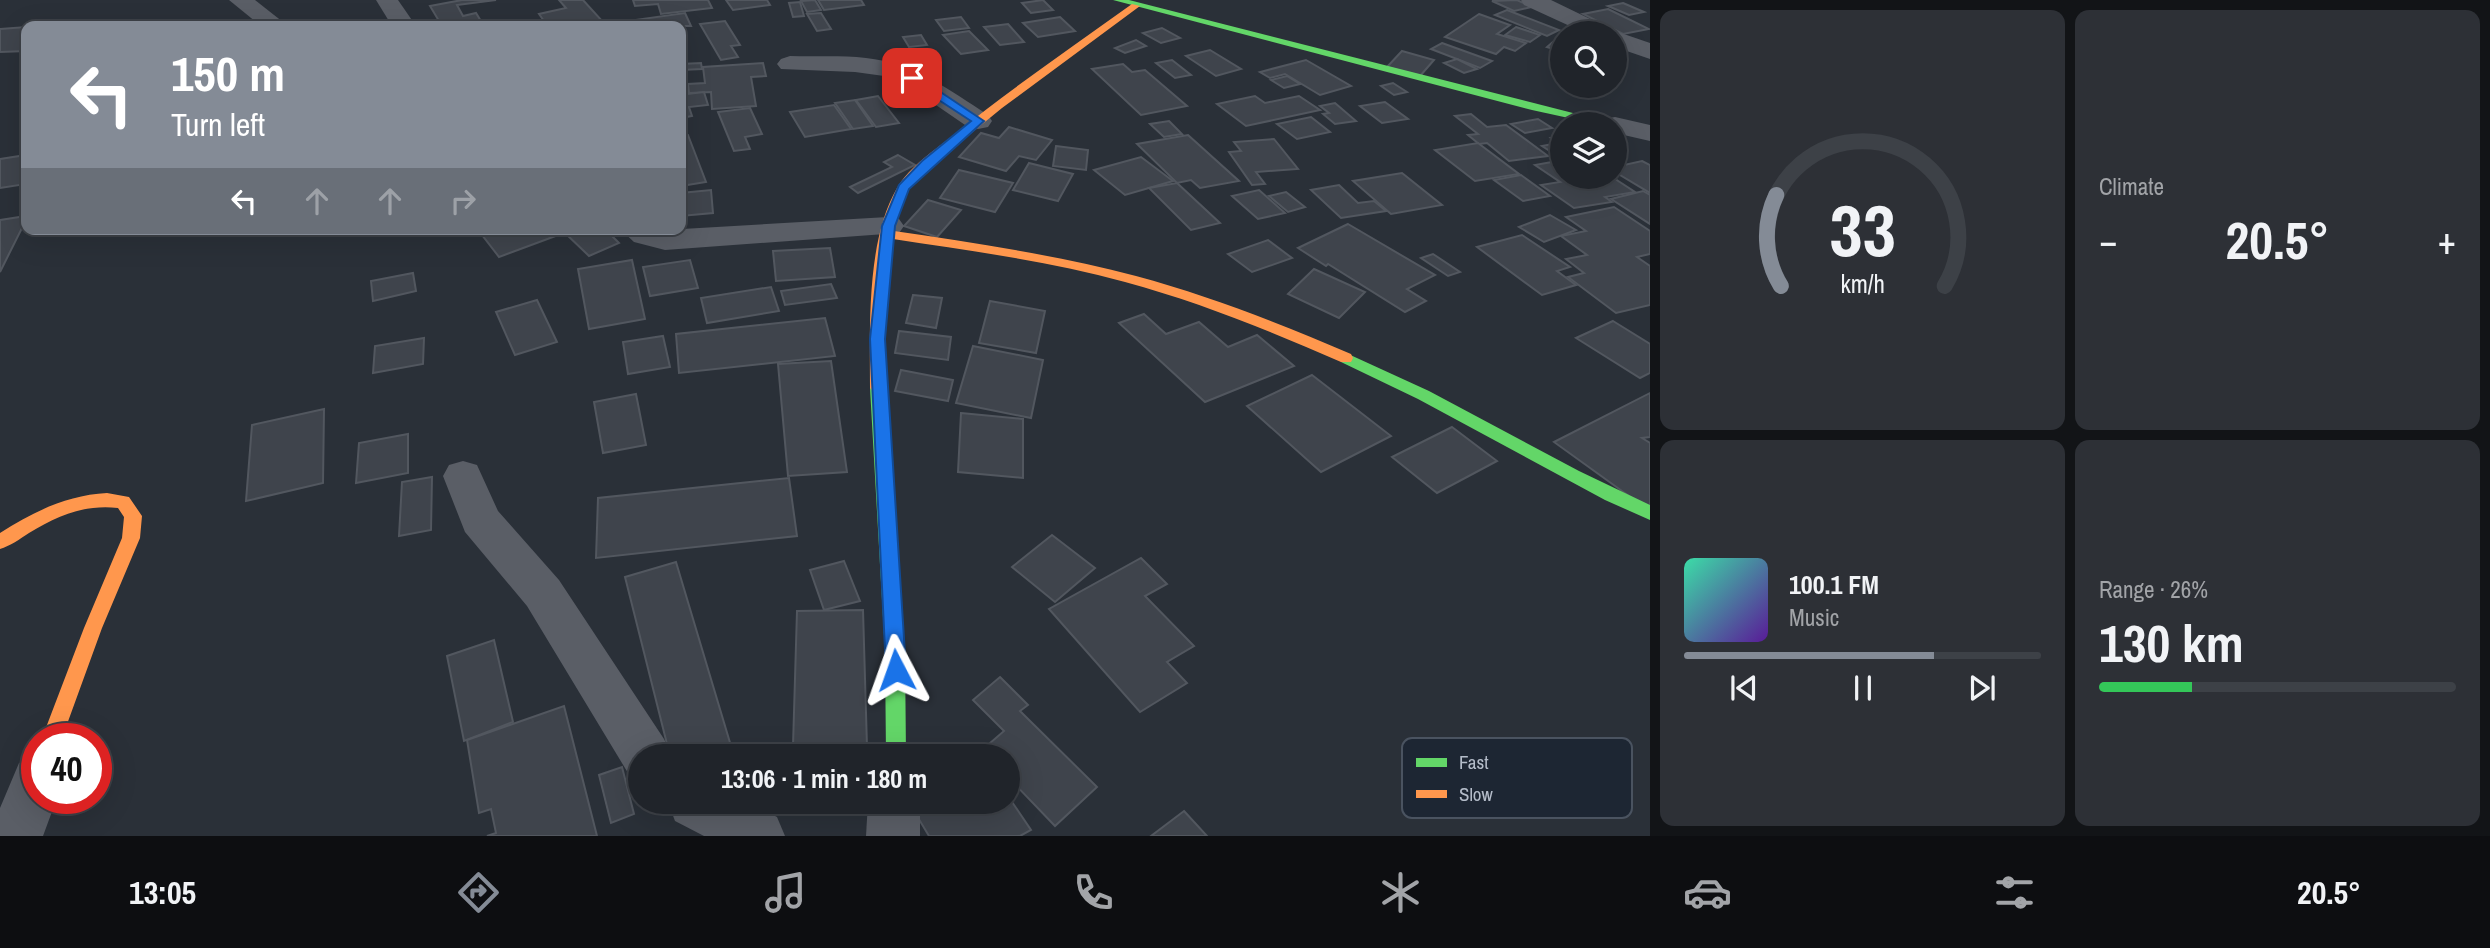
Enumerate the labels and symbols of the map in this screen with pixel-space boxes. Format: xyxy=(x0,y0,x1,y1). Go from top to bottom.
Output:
pin xyxy=(882,48,942,108)
position arrow xyxy=(859,633,933,707)
speed limit sign: 40 xyxy=(21,723,112,814)
legend xyxy=(1402,738,1632,818)
text: Fast xyxy=(1459,749,1489,775)
text: Slow xyxy=(1459,781,1494,807)

